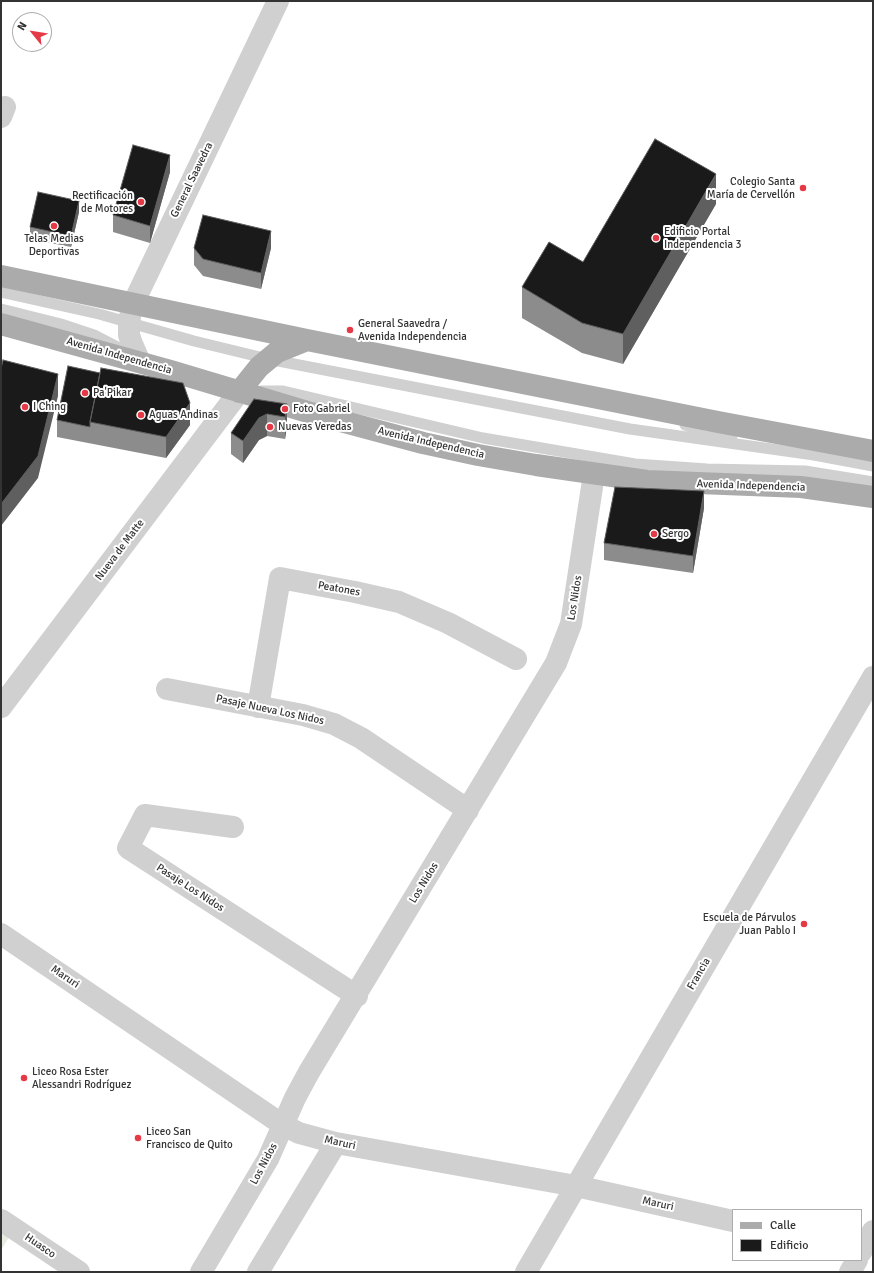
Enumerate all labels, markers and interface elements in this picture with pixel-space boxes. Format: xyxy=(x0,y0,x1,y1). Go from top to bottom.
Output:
north arrow xyxy=(12,12,52,52)
text: N xyxy=(14,20,30,33)
street label: General Saavedra xyxy=(168,140,216,220)
place label: Colegio Santa María de Cervellón xyxy=(707,175,795,201)
marker: Colegio Santa María de Cervellón xyxy=(798,183,808,193)
place label: Rectificación de Motores xyxy=(72,189,133,215)
marker: Rectificación de Motores xyxy=(136,197,146,207)
marker: Telas Medias Deportivas xyxy=(49,221,59,231)
place label: Edificio Portal Independencia 3 xyxy=(664,225,741,251)
place label: Telas Medias Deportivas xyxy=(24,232,84,258)
marker: Edificio Portal Independencia 3 xyxy=(651,233,661,243)
place label: General Saavedra / Avenida Independencia xyxy=(358,317,467,343)
marker: General Saavedra / Avenida Independencia xyxy=(345,325,355,335)
street label: Avenida Independencia xyxy=(65,335,173,377)
place label: Pa'Pikar xyxy=(93,386,131,400)
marker: Pa'Pikar xyxy=(80,388,90,398)
place label: I Ching xyxy=(33,400,66,414)
marker: I Ching xyxy=(20,402,30,412)
place label: Foto Gabriel xyxy=(293,402,350,416)
marker: Foto Gabriel xyxy=(280,404,290,414)
place label: Aguas Andinas xyxy=(149,408,218,422)
marker: Aguas Andinas xyxy=(136,410,146,420)
place label: Nuevas Veredas xyxy=(278,420,351,434)
marker: Nuevas Veredas xyxy=(265,422,275,432)
street label: Avenida Independencia xyxy=(377,424,485,462)
street label: Avenida Independencia xyxy=(696,478,806,494)
street label: Nueva de Matte xyxy=(93,517,147,583)
place label: Sergo xyxy=(662,527,689,541)
marker: Sergo xyxy=(649,529,659,539)
street label: Los Nidos xyxy=(565,575,585,621)
street label: Peatones xyxy=(317,579,361,599)
street label: Pasaje Nueva Los Nidos xyxy=(215,692,325,728)
street label: Los Nidos xyxy=(407,860,441,906)
street label: Pasaje Los Nidos xyxy=(154,861,226,915)
place label: Escuela de Párvulos Juan Pablo I xyxy=(703,911,796,937)
marker: Escuela de Párvulos Juan Pablo I xyxy=(799,919,809,929)
street label: Francia xyxy=(685,956,713,992)
street label: Maruri xyxy=(48,963,82,991)
place label: Liceo Rosa Ester Alessandri Rodríguez xyxy=(32,1065,131,1091)
marker: Liceo Rosa Ester Alessandri Rodríguez xyxy=(19,1073,29,1083)
place label: Liceo San Francisco de Quito xyxy=(146,1125,233,1151)
marker: Liceo San Francisco de Quito xyxy=(133,1133,143,1143)
street label: Maruri xyxy=(323,1133,357,1153)
street label: Los Nidos xyxy=(248,1141,280,1187)
street label: Maruri xyxy=(641,1194,675,1214)
legend xyxy=(732,1209,862,1261)
text: Calle xyxy=(770,1218,796,1233)
street label: Huasco xyxy=(22,1231,58,1261)
text: Edificio xyxy=(770,1238,808,1253)

